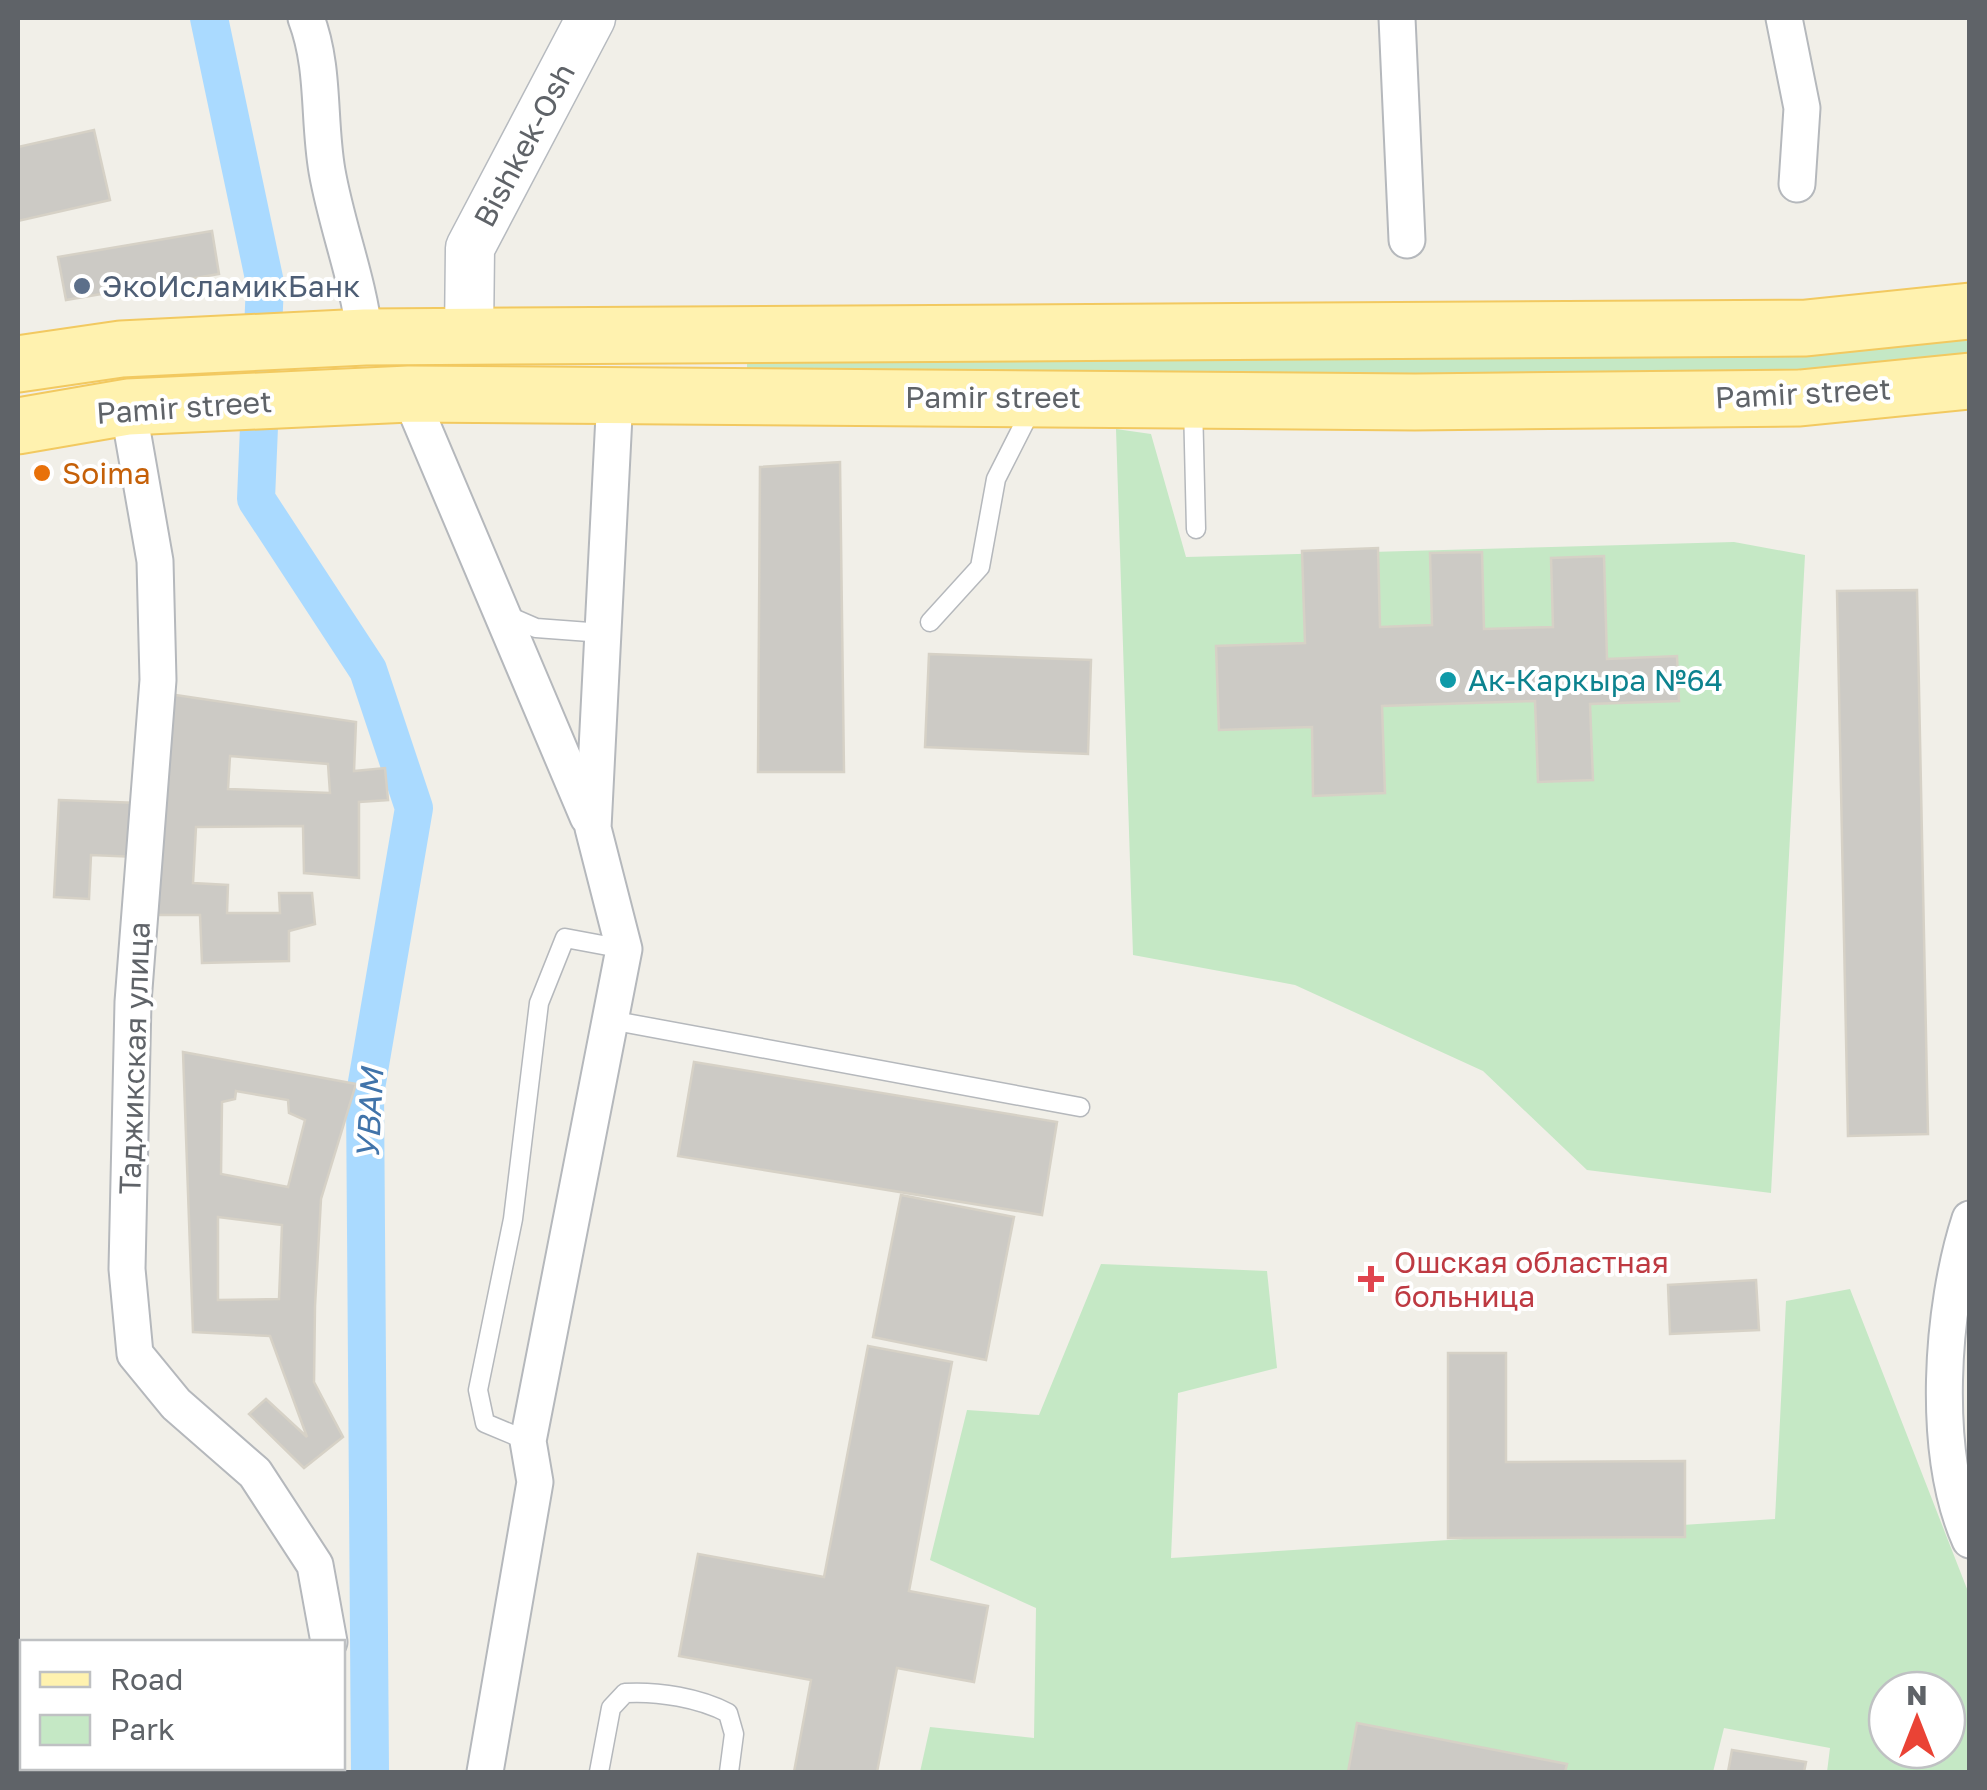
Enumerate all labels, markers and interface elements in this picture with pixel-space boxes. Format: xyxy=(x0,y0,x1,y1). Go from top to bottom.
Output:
street label: Bishkek-Osh xyxy=(466,57,582,233)
place label: ЭкоИсламикБанк xyxy=(102,268,360,304)
marker: ЭкоИсламикБанк xyxy=(71,275,93,297)
street label: Pamir street xyxy=(1714,370,1892,416)
street label: Pamir street xyxy=(905,379,1081,415)
street label: Pamir street xyxy=(95,383,273,431)
place label: Soima xyxy=(62,455,151,491)
marker: Soima xyxy=(31,462,53,484)
place label: Ак-Каркыра №64 xyxy=(1468,662,1723,698)
marker: Ак-Каркыра №64 xyxy=(1437,669,1459,691)
street label: Таджикская улица xyxy=(111,921,157,1195)
water label: УВАМ xyxy=(348,1065,390,1161)
place label: Ошская областная больница xyxy=(1394,1244,1669,1314)
marker: Ошская областная больница xyxy=(1358,1266,1384,1292)
legend xyxy=(20,1640,345,1770)
text: Road xyxy=(110,1661,184,1697)
north arrow xyxy=(1867,1670,1967,1770)
text: N xyxy=(1906,1678,1928,1711)
text: Park xyxy=(110,1711,175,1747)

